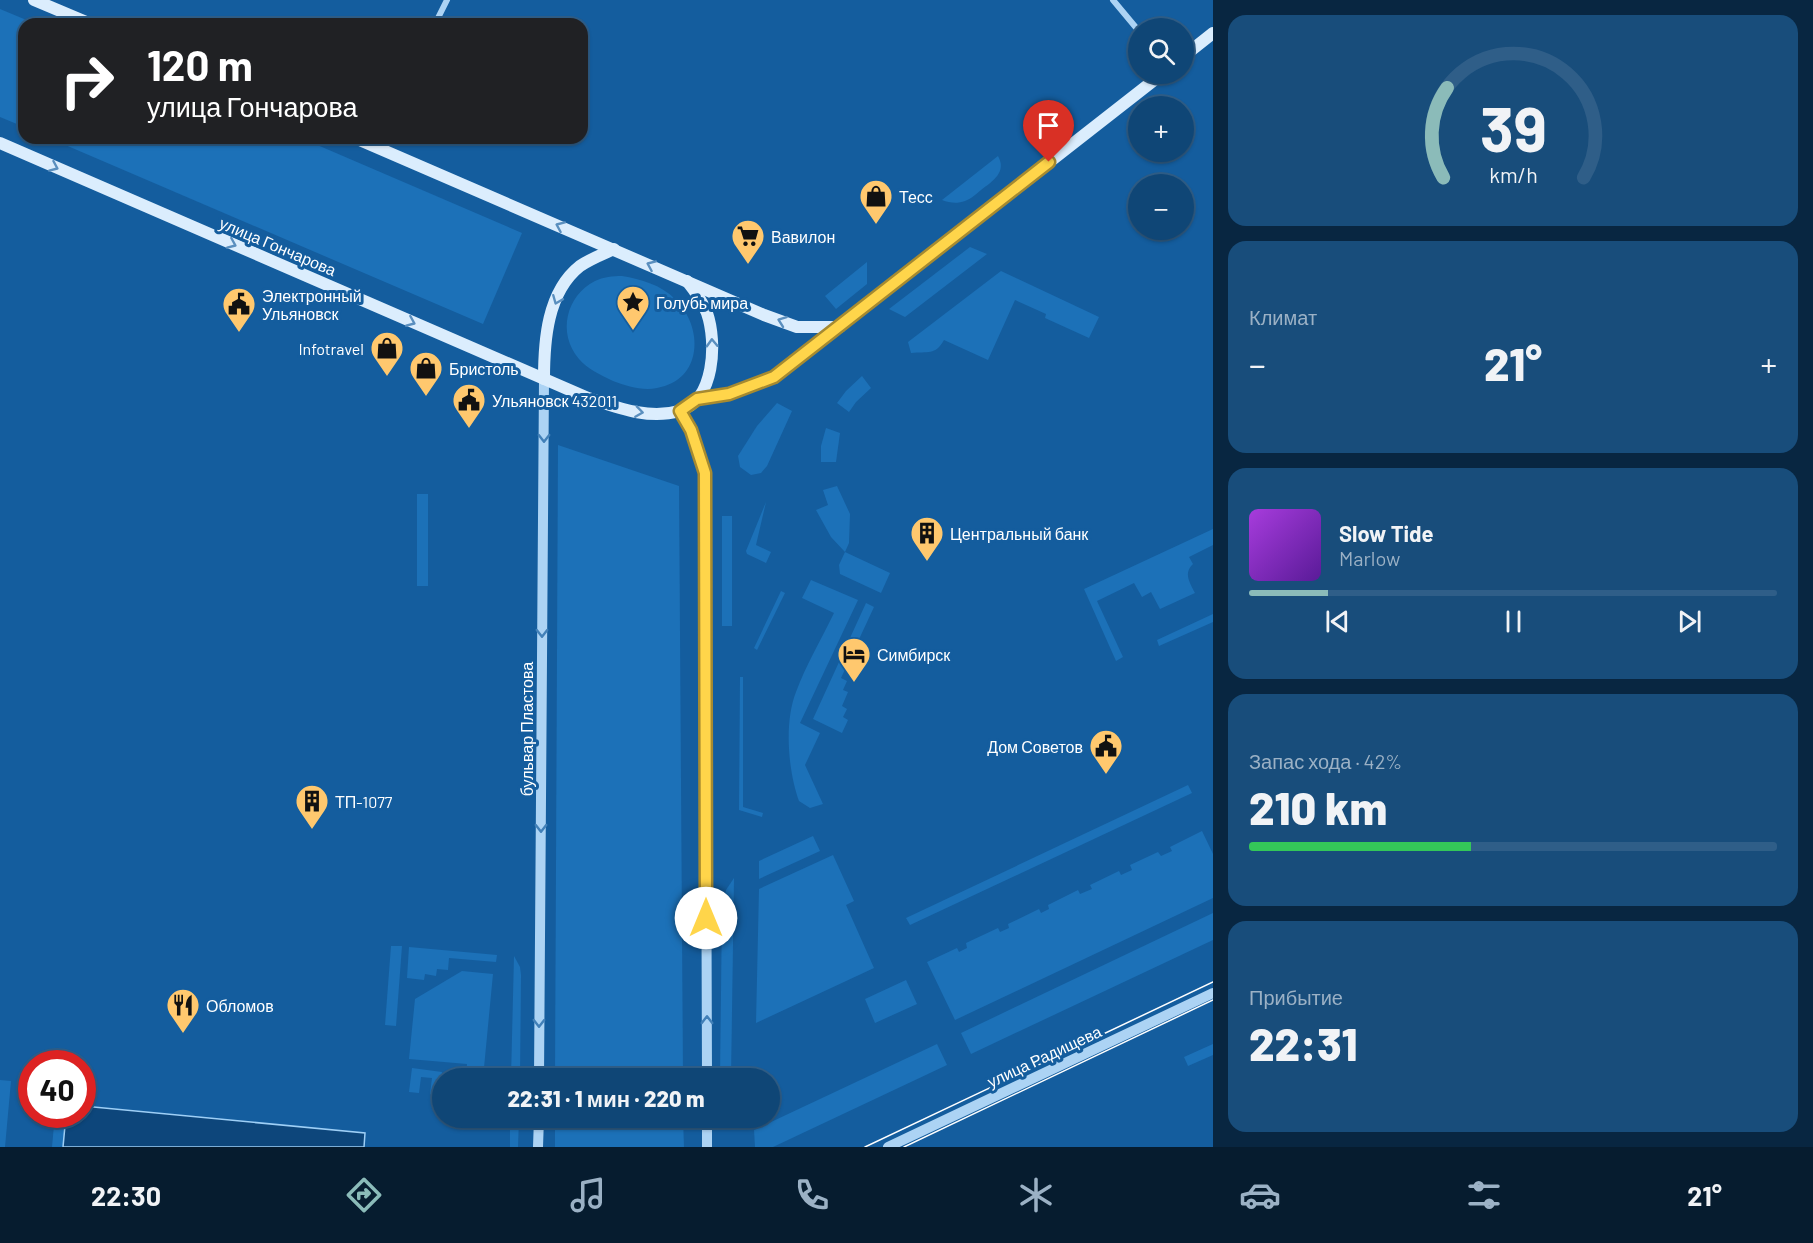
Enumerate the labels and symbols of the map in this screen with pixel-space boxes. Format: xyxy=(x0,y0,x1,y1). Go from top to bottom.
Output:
pin xyxy=(1023,100,1074,162)
one-way arrow xyxy=(47,160,58,172)
shop icon: Тесс xyxy=(858,178,894,225)
place label: Тесс xyxy=(899,187,933,206)
street label: улица Гончарова xyxy=(217,213,339,279)
supermarket icon: Вавилон xyxy=(730,218,766,265)
one-way arrow xyxy=(556,222,567,234)
place label: Вавилон xyxy=(771,227,835,246)
one-way arrow xyxy=(226,237,237,249)
one-way arrow xyxy=(646,261,657,273)
place icon: Голубь мира xyxy=(615,284,651,331)
public building icon: Электронный Ульяновск xyxy=(221,286,257,333)
place label: Электронный Ульяновск xyxy=(262,286,362,323)
one-way arrow xyxy=(552,293,564,304)
place label: Голубь мира xyxy=(656,293,748,312)
one-way arrow xyxy=(405,315,416,327)
one-way arrow xyxy=(777,316,788,329)
shop icon: Infotravel xyxy=(369,330,405,377)
place label: Infotravel xyxy=(298,339,364,358)
one-way arrow xyxy=(706,339,718,348)
shop icon: Бристоль xyxy=(408,350,444,397)
place label: Бристоль xyxy=(449,359,519,378)
public building icon: Ульяновск 432011 xyxy=(451,382,487,429)
place label: Ульяновск 432011 xyxy=(492,391,617,410)
one-way arrow xyxy=(634,405,643,417)
one-way arrow xyxy=(538,433,550,442)
building icon: Центральный банк xyxy=(909,515,945,562)
place label: Центральный банк xyxy=(950,524,1089,543)
one-way arrow xyxy=(536,628,548,637)
hotel icon: Симбирск xyxy=(836,636,872,683)
place label: Симбирск xyxy=(877,645,951,664)
street label: бульвар Пластова xyxy=(517,662,536,796)
public building icon: Дом Советов xyxy=(1088,728,1124,775)
place label: Дом Советов xyxy=(987,737,1083,756)
building icon: ТП-1077 xyxy=(294,783,330,830)
place label: ТП-1077 xyxy=(335,792,393,811)
one-way arrow xyxy=(534,823,547,832)
position arrow xyxy=(674,886,738,950)
restaurant icon: Обломов xyxy=(165,987,201,1034)
place label: Обломов xyxy=(206,996,274,1015)
one-way arrow xyxy=(701,1016,713,1025)
one-way arrow xyxy=(533,1018,545,1027)
street label: улица Радищева xyxy=(984,1021,1104,1091)
speed limit sign: 40 xyxy=(18,1050,96,1128)

